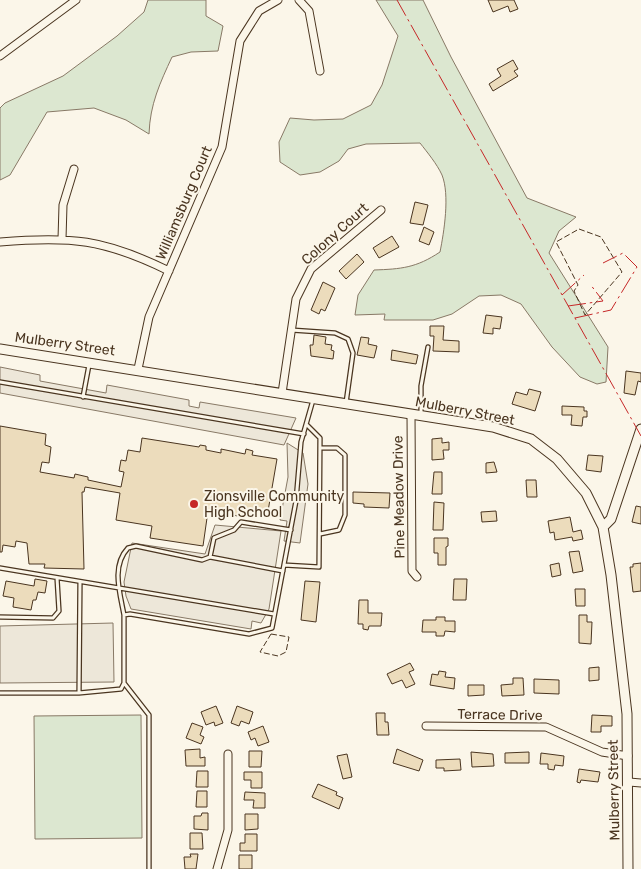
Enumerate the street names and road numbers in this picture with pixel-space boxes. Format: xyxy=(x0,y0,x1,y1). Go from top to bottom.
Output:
street label: Williamsburg Court xyxy=(152,143,216,263)
street label: Colony Court xyxy=(298,199,372,269)
street label: Mulberry Street xyxy=(14,329,117,360)
street label: Mulberry Street xyxy=(414,393,517,429)
street label: Pine Meadow Drive xyxy=(389,435,409,559)
street label: Terrace Drive xyxy=(457,706,543,724)
street label: Mulberry Street xyxy=(605,739,623,841)

